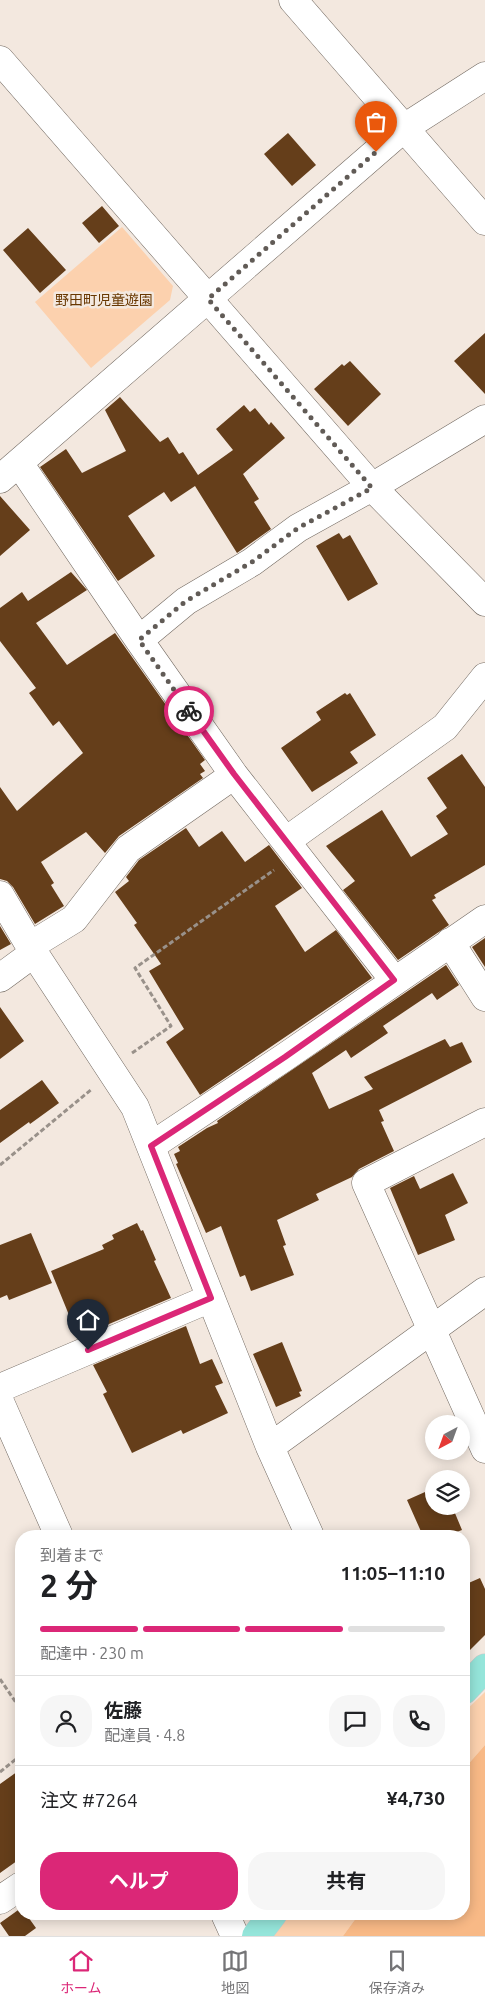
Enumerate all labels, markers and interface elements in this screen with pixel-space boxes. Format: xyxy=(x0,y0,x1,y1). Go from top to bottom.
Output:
pin xyxy=(355,101,397,152)
icon: bag xyxy=(362,108,390,136)
park label: 野田町児童遊園 xyxy=(55,292,153,308)
courier xyxy=(164,686,214,736)
icon: bike xyxy=(175,697,203,725)
pin xyxy=(67,1299,109,1350)
icon: home xyxy=(74,1306,102,1334)
north arrow xyxy=(425,1415,470,1460)
map controls xyxy=(425,1415,470,1515)
button: layers xyxy=(425,1470,470,1515)
text: 到着まで xyxy=(40,1546,104,1564)
text: 11:05–11:10 xyxy=(340,1562,445,1584)
text: 2 分 xyxy=(40,1567,98,1603)
text: 配達中 · 230 m xyxy=(40,1644,144,1662)
button: person xyxy=(40,1695,92,1747)
button: chat xyxy=(329,1695,381,1747)
button: phone xyxy=(393,1695,445,1747)
text: 佐藤 xyxy=(104,1699,142,1721)
text: 配達員 · 4.8 xyxy=(104,1726,185,1744)
text: ¥4,730 xyxy=(387,1787,445,1809)
text: 注文 #7264 xyxy=(40,1789,138,1811)
button: ヘルプ xyxy=(40,1852,238,1910)
button: 共有 xyxy=(248,1852,445,1910)
tab: ホーム xyxy=(60,1947,101,1997)
tab: 地図 xyxy=(221,1947,249,1997)
tab: 保存済み xyxy=(369,1947,425,1997)

